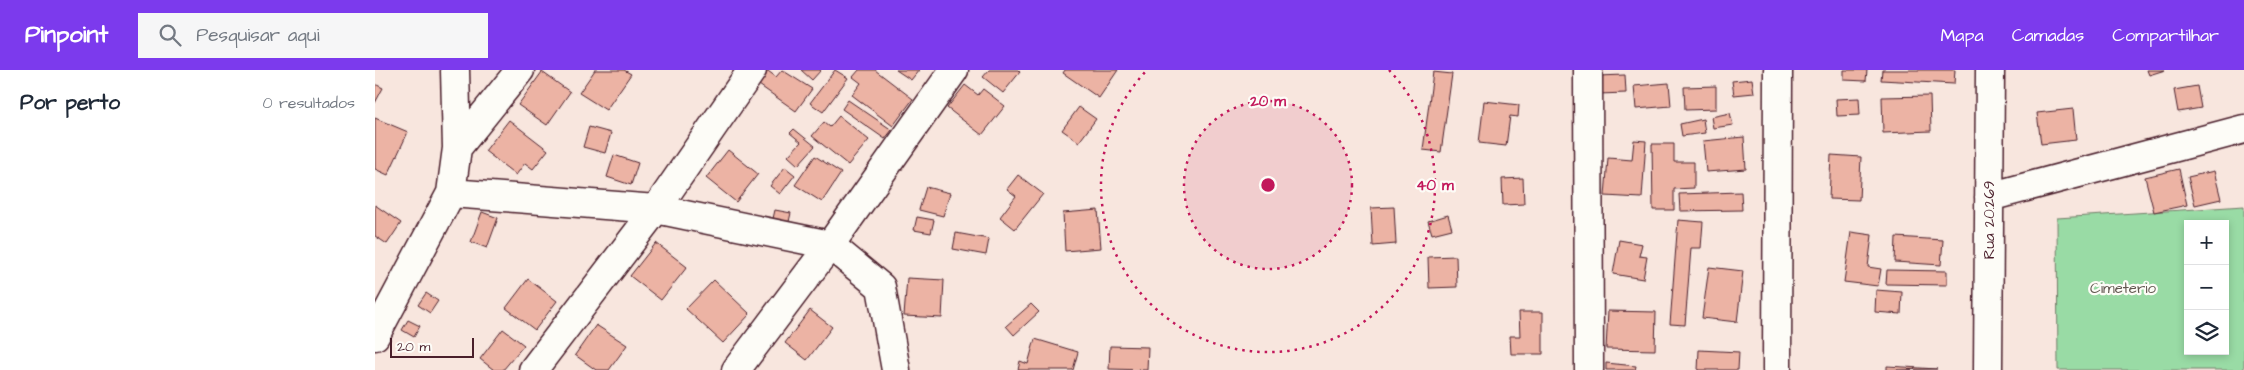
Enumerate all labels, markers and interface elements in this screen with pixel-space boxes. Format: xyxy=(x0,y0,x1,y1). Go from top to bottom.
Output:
search box xyxy=(138,13,488,58)
text: Pinpoint xyxy=(25,18,108,52)
icon: search xyxy=(156,21,184,49)
text: Pesquisar aqui xyxy=(196,22,320,49)
text: Mapa xyxy=(1940,23,1984,48)
text: Camadas xyxy=(2012,23,2084,48)
text: Compartilhar xyxy=(2112,23,2219,48)
text: Por perto xyxy=(20,88,120,117)
text: 20 m xyxy=(1249,91,1286,112)
text: 0 resultados xyxy=(263,92,355,114)
text: 40 m xyxy=(1416,175,1454,196)
centre of rings xyxy=(1259,176,1277,194)
street label: Rua 20.269 xyxy=(1979,181,2000,259)
map controls xyxy=(2184,220,2229,355)
button: + xyxy=(2184,220,2229,265)
button: − xyxy=(2184,265,2229,310)
park label: Cimeterio xyxy=(2090,278,2156,299)
button: layers xyxy=(2184,310,2229,355)
scale bar xyxy=(390,335,474,358)
text: 20 m xyxy=(397,337,430,357)

